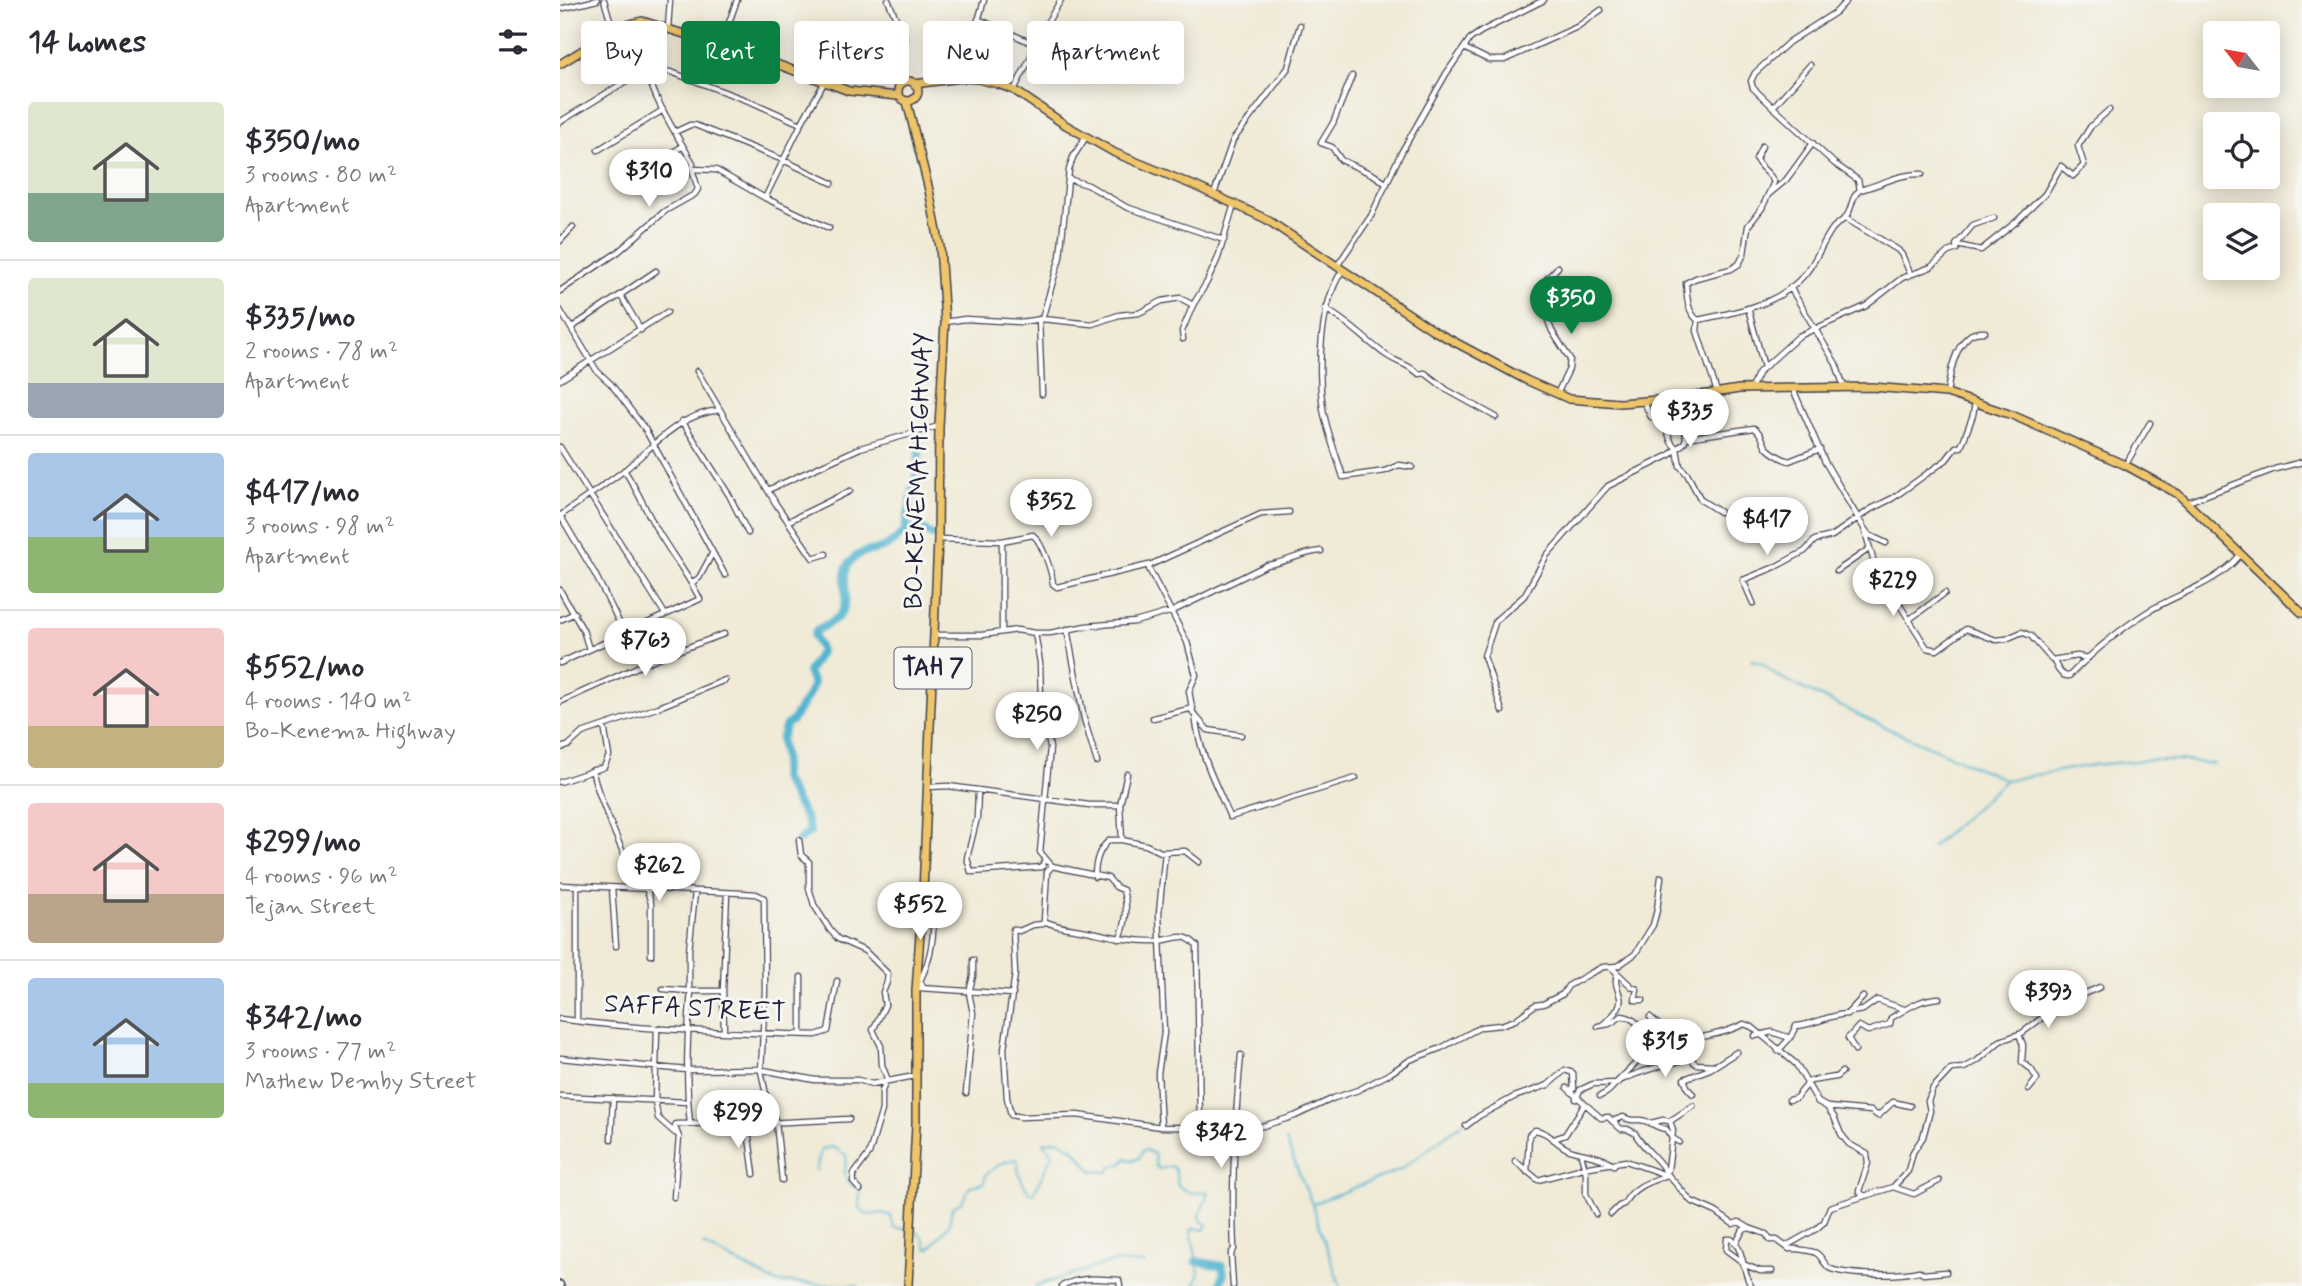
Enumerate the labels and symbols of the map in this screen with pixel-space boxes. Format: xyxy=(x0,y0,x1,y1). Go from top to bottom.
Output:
north arrow xyxy=(2203,21,2280,98)
pin: $310 xyxy=(608,150,690,209)
pin: $350 xyxy=(1530,276,1612,336)
street label: BO-KENEMA HIGHWAY xyxy=(897,332,941,610)
pin: $335 xyxy=(1649,390,1731,449)
pin: $352 xyxy=(1010,480,1092,539)
pin: $417 xyxy=(1726,498,1808,557)
pin: $229 xyxy=(1852,558,1934,618)
pin: $763 xyxy=(604,618,686,678)
road number: TAH 7 xyxy=(894,648,972,688)
pin: $250 xyxy=(996,692,1078,752)
pin: $262 xyxy=(618,844,700,903)
pin: $552 xyxy=(879,883,961,942)
pin: $393 xyxy=(2007,970,2089,1030)
street label: SAFFA STREET xyxy=(603,987,787,1031)
pin: $315 xyxy=(1624,1020,1706,1079)
pin: $299 xyxy=(697,1090,779,1150)
pin: $342 xyxy=(1180,1110,1262,1170)

